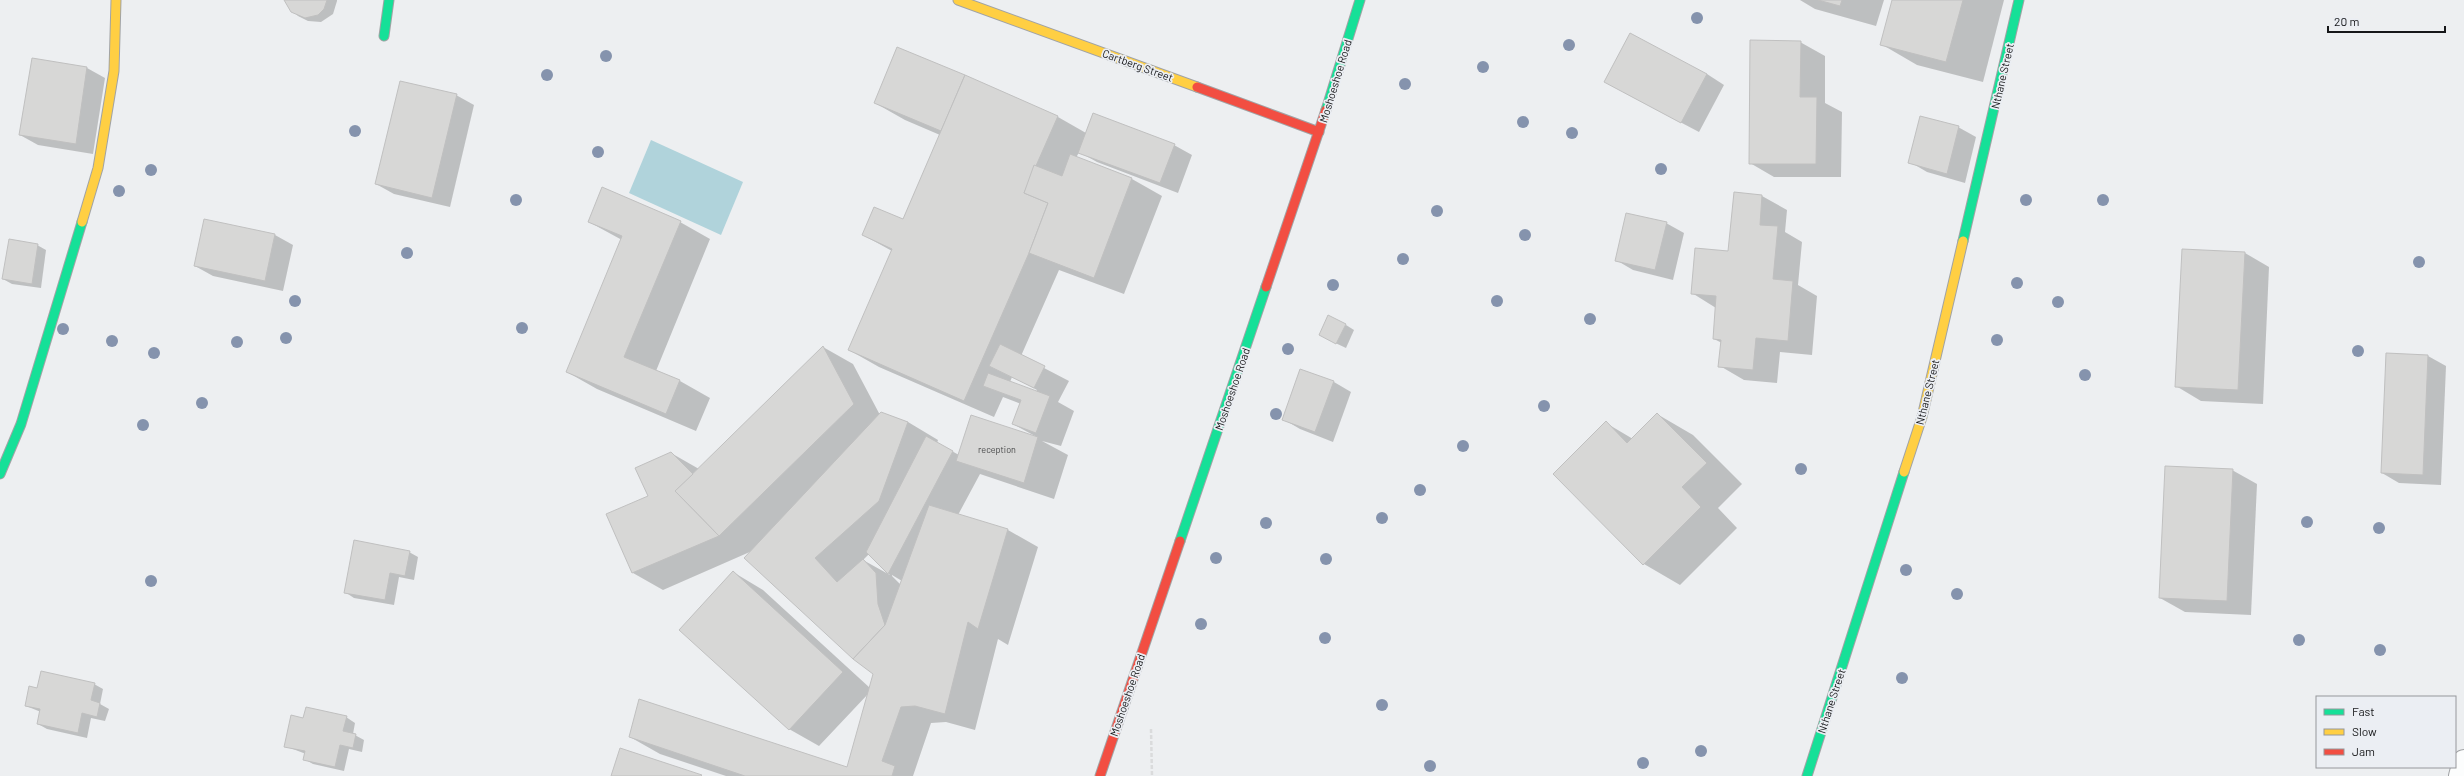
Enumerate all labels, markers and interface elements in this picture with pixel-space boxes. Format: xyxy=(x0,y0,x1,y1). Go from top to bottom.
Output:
scale bar xyxy=(2328,8,2445,34)
text: 20 m xyxy=(2334,14,2360,28)
street label: Moshoeshoe Road xyxy=(1316,38,1354,124)
street label: Nthane Street xyxy=(1988,42,2016,110)
street label: Cartberg Street xyxy=(1101,46,1175,84)
street label: Moshoeshoe Road xyxy=(1212,346,1252,432)
street label: Nthane Street xyxy=(1913,358,1941,426)
house number: reception xyxy=(978,444,1016,455)
street label: Moshoeshoe Road xyxy=(1107,652,1147,738)
street label: Nthane Street xyxy=(1814,667,1848,735)
legend xyxy=(2316,696,2456,768)
text: Fast xyxy=(2352,704,2375,718)
text: Slow xyxy=(2352,724,2377,738)
text: Jam xyxy=(2352,744,2375,758)

